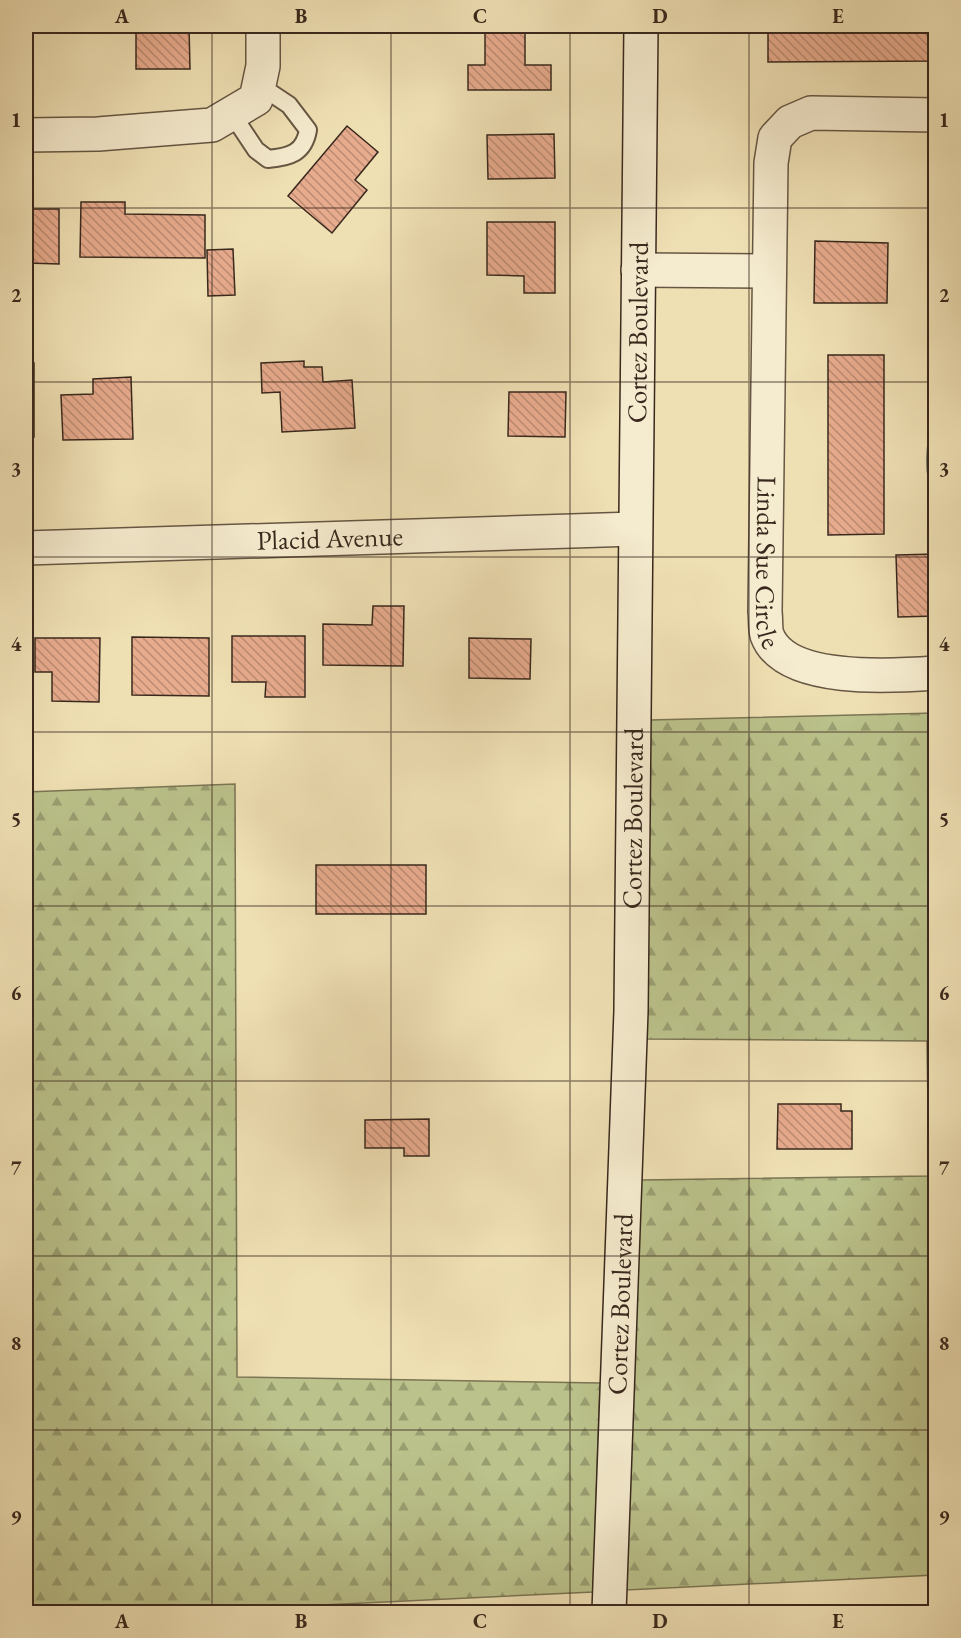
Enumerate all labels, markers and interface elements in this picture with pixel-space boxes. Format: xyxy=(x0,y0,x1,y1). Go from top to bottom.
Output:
text: A xyxy=(114,3,130,29)
text: B xyxy=(295,3,307,29)
text: C xyxy=(473,3,487,29)
text: D xyxy=(652,3,668,29)
text: E xyxy=(832,3,844,29)
text: 1 xyxy=(11,107,21,133)
text: 1 xyxy=(939,107,949,133)
street label: Cortez Boulevard xyxy=(619,241,656,423)
text: 2 xyxy=(11,282,22,308)
text: 2 xyxy=(939,282,950,308)
text: 3 xyxy=(11,456,21,482)
text: 3 xyxy=(939,456,949,482)
street label: Linda Sue Circle xyxy=(748,476,788,655)
street label: Placid Avenue xyxy=(256,518,404,558)
text: 4 xyxy=(11,631,22,657)
text: 4 xyxy=(939,631,950,657)
street label: Cortez Boulevard xyxy=(614,727,651,909)
text: 5 xyxy=(11,806,21,832)
text: 5 xyxy=(939,806,949,832)
text: 6 xyxy=(11,980,22,1006)
text: 6 xyxy=(939,980,950,1006)
text: 7 xyxy=(11,1155,22,1181)
text: 7 xyxy=(939,1155,950,1181)
street label: Cortez Boulevard xyxy=(599,1212,641,1396)
text: 8 xyxy=(11,1330,21,1356)
text: 8 xyxy=(939,1330,949,1356)
text: 9 xyxy=(11,1504,22,1530)
text: 9 xyxy=(939,1504,950,1530)
text: A xyxy=(114,1608,130,1634)
text: B xyxy=(295,1608,307,1634)
text: C xyxy=(473,1608,487,1634)
text: D xyxy=(652,1608,668,1634)
text: E xyxy=(832,1608,844,1634)

